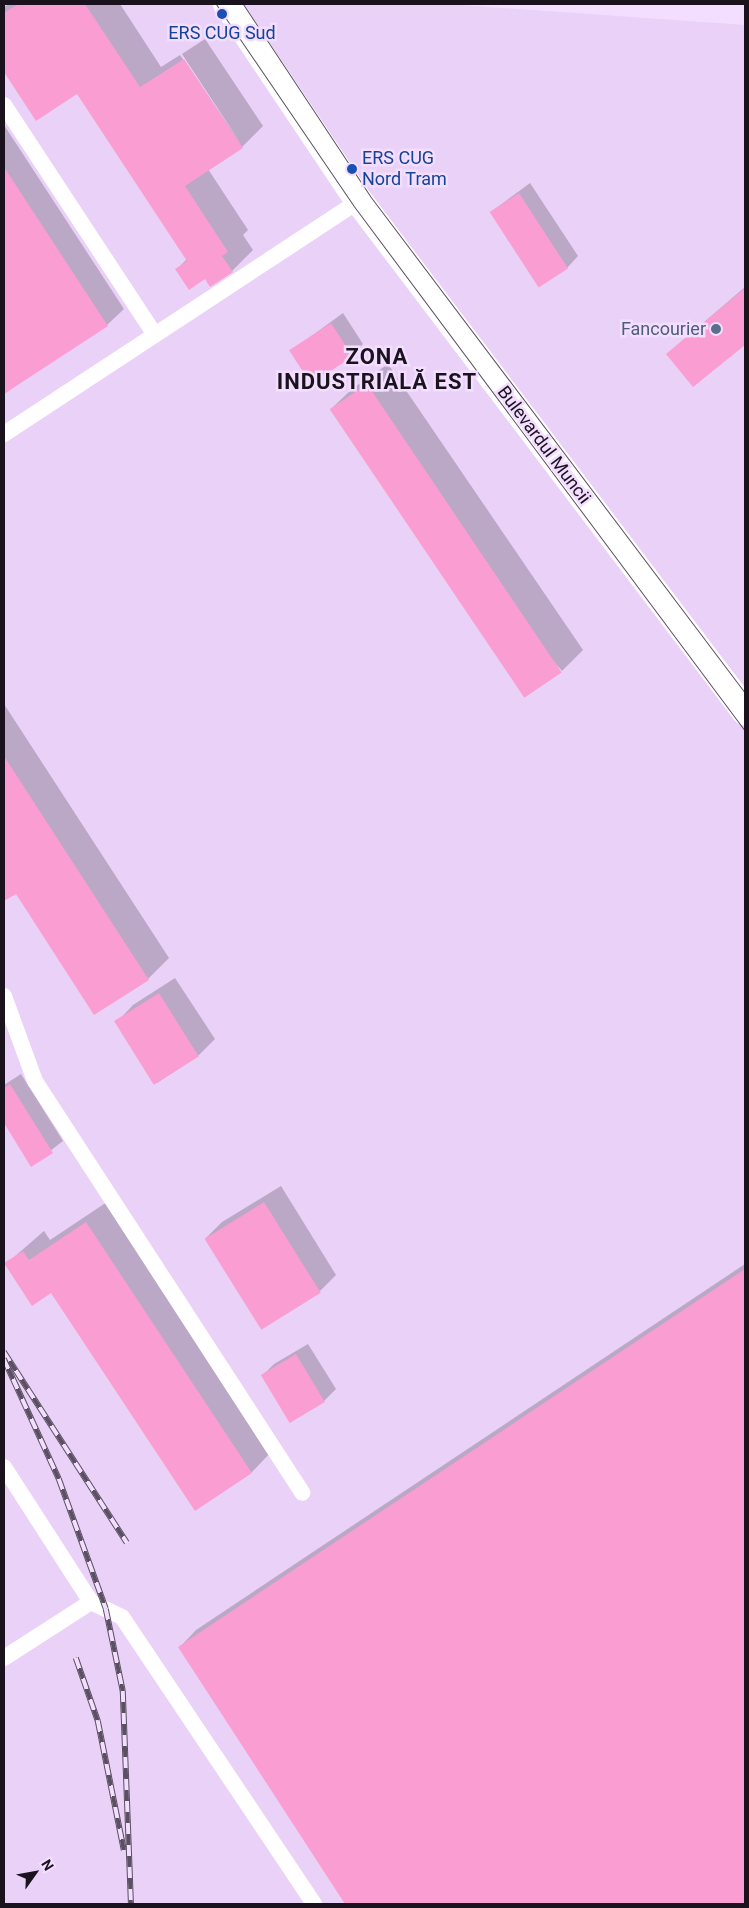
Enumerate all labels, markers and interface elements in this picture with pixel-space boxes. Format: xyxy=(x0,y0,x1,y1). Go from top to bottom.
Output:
marker: ERS CUG Sud xyxy=(216,8,228,20)
place label: ERS CUG Sud xyxy=(168,22,276,44)
place label: ERS CUG Nord Tram xyxy=(362,148,447,190)
marker: ERS CUG Nord Tram xyxy=(346,163,358,175)
place label: Fancourier xyxy=(621,318,706,340)
marker: Fancourier xyxy=(710,323,722,335)
district label: ZONA INDUSTRIALĂ EST xyxy=(275,343,479,394)
street label: Bulevardul Muncii xyxy=(493,382,595,508)
north arrow xyxy=(10,1848,60,1898)
text: N xyxy=(38,1857,57,1873)

